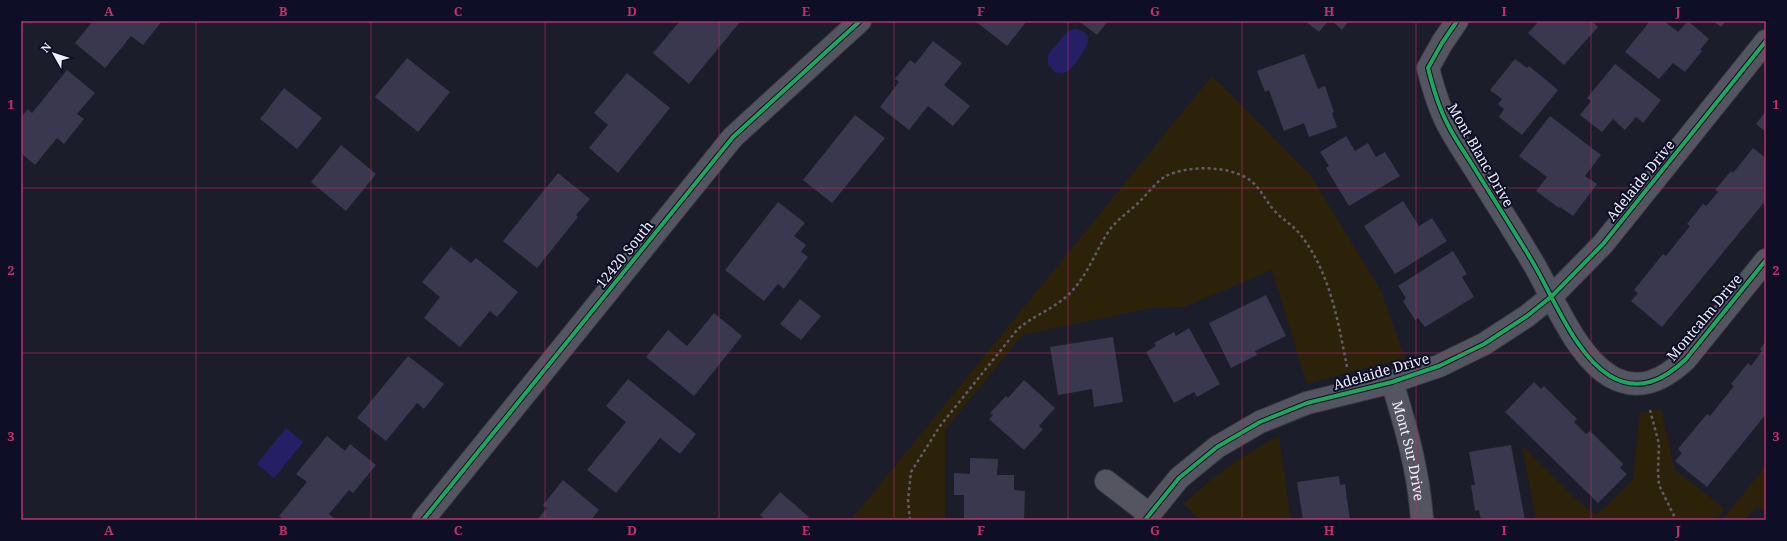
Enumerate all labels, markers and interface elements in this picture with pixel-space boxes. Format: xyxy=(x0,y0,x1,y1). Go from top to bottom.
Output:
text: A xyxy=(104,2,114,20)
text: B xyxy=(279,2,288,20)
text: C xyxy=(454,2,463,20)
text: D xyxy=(627,2,637,20)
text: E xyxy=(802,2,811,20)
text: F xyxy=(977,2,985,20)
text: G xyxy=(1150,2,1160,20)
text: H xyxy=(1324,2,1335,20)
text: I xyxy=(1501,2,1507,20)
text: J xyxy=(1674,2,1681,20)
north arrow xyxy=(34,34,74,74)
text: N xyxy=(37,39,55,55)
text: 1 xyxy=(7,95,15,113)
text: 1 xyxy=(1772,95,1780,113)
street label: Mont Blanc Drive xyxy=(1444,100,1518,210)
street label: Adelaide Drive xyxy=(1601,136,1679,224)
street label: 12420 South xyxy=(591,216,657,292)
text: 2 xyxy=(7,261,15,279)
text: 2 xyxy=(1772,261,1780,279)
street label: Montcalm Drive xyxy=(1662,270,1746,364)
street label: Adelaide Drive xyxy=(1331,348,1431,394)
street label: Mont Sur Drive xyxy=(1389,398,1430,502)
text: 3 xyxy=(7,427,15,445)
text: 3 xyxy=(1772,427,1780,445)
text: A xyxy=(104,521,114,539)
text: B xyxy=(279,521,288,539)
text: C xyxy=(454,521,463,539)
text: D xyxy=(627,521,637,539)
text: E xyxy=(802,521,811,539)
text: F xyxy=(977,521,985,539)
text: G xyxy=(1150,521,1160,539)
text: H xyxy=(1324,521,1335,539)
text: I xyxy=(1501,521,1507,539)
text: J xyxy=(1674,521,1681,539)

